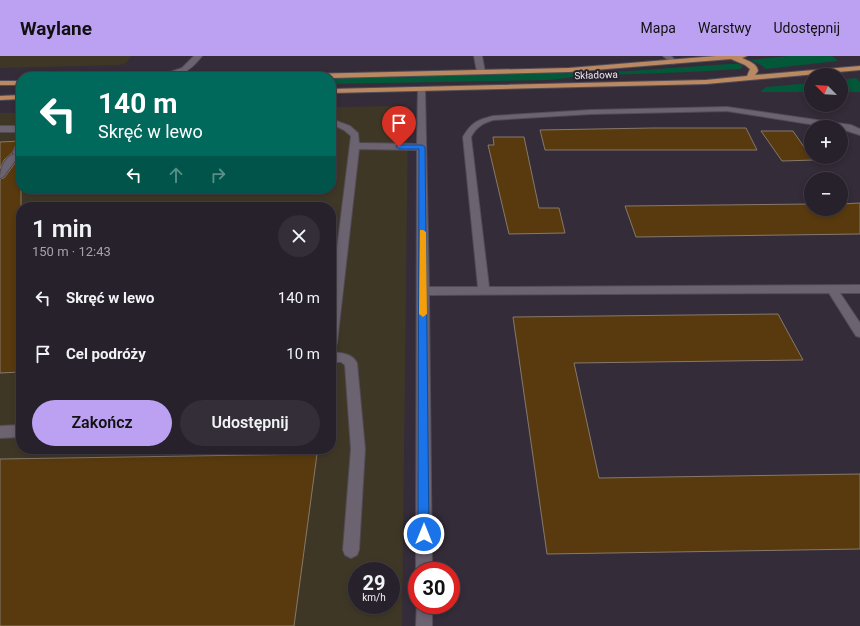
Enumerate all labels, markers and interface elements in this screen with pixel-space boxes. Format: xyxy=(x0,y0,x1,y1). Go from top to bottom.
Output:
text: Waylane xyxy=(20,17,92,40)
text: Mapa xyxy=(641,20,676,36)
text: Warstwy xyxy=(698,20,751,36)
text: Udostępnij xyxy=(773,20,840,36)
north arrow xyxy=(804,68,848,112)
map controls xyxy=(804,68,848,216)
street label: Składowa xyxy=(574,69,618,81)
text: 140 m xyxy=(98,87,177,120)
icon: left xyxy=(32,88,84,140)
pin xyxy=(382,106,416,147)
icon: arrive xyxy=(388,112,410,134)
button: + xyxy=(804,120,848,164)
text: Skręć w lewo xyxy=(98,121,203,142)
icon: left xyxy=(123,164,145,186)
icon: ahead xyxy=(165,164,187,186)
icon: right xyxy=(207,164,229,186)
button: − xyxy=(804,172,848,216)
text: 1 min xyxy=(32,215,92,243)
button: close xyxy=(278,215,320,257)
text: 150 m · 12:43 xyxy=(32,244,111,259)
icon: left xyxy=(32,287,54,309)
text: Skręć w lewo xyxy=(66,289,155,307)
text: 140 m xyxy=(278,289,320,307)
icon: arrive xyxy=(32,343,54,365)
text: Cel podróży xyxy=(66,345,146,363)
text: 10 m xyxy=(286,345,320,363)
button: Zakończ xyxy=(32,400,172,446)
button: Udostępnij xyxy=(180,400,320,446)
position arrow xyxy=(403,513,445,555)
speed limit sign: 30 xyxy=(408,562,460,614)
text: 29 xyxy=(363,571,385,595)
text: km/h xyxy=(362,592,386,603)

